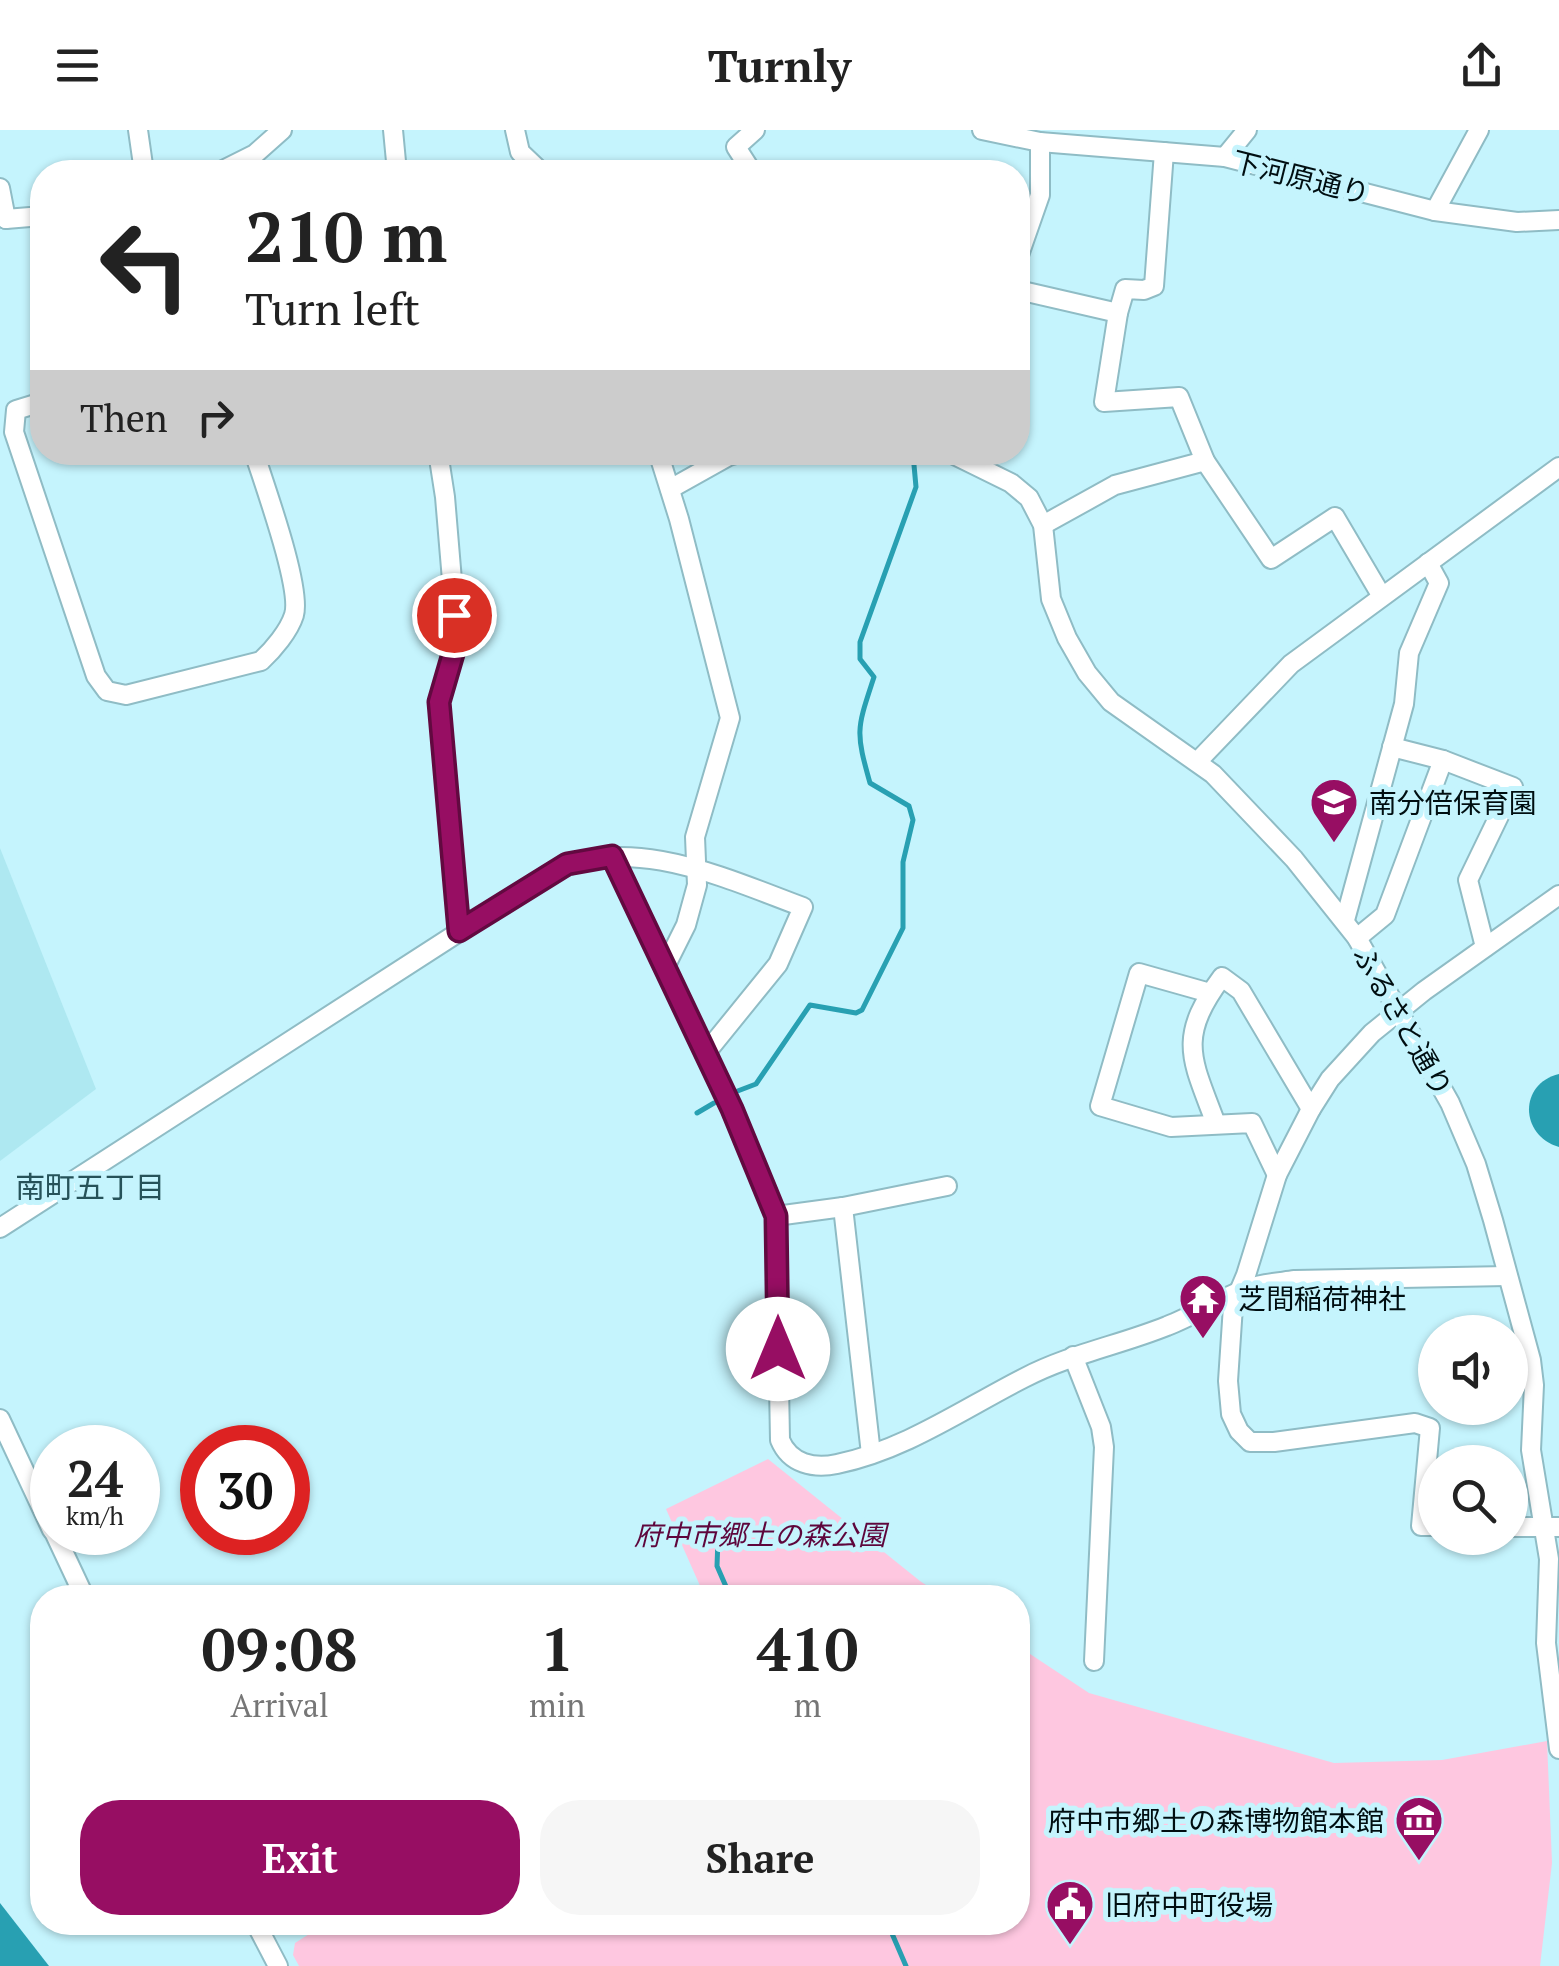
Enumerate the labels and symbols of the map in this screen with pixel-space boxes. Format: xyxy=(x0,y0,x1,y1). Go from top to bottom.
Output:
street label: 下河原通り xyxy=(1229,142,1373,212)
pin xyxy=(412,573,497,658)
school or university icon: 南分倍保育園 xyxy=(1308,776,1360,844)
place label: 南分倍保育園 xyxy=(1369,784,1537,821)
street label: ふるさと通り xyxy=(1345,939,1461,1103)
district label: 南町五丁目 xyxy=(15,1167,165,1207)
temple icon: 芝間稲荷神社 xyxy=(1177,1272,1229,1340)
place label: 芝間稲荷神社 xyxy=(1238,1280,1406,1317)
position arrow xyxy=(726,1297,830,1401)
speed limit sign: 30 xyxy=(180,1425,310,1555)
park label: 府中市郷土の森公園 xyxy=(634,1516,890,1553)
museum icon: 府中市郷土の森博物館本館 xyxy=(1393,1794,1445,1862)
place label: 府中市郷土の森博物館本館 xyxy=(1048,1802,1384,1839)
public building icon: 旧府中町役場 xyxy=(1044,1878,1096,1946)
place label: 旧府中町役場 xyxy=(1105,1886,1273,1923)

